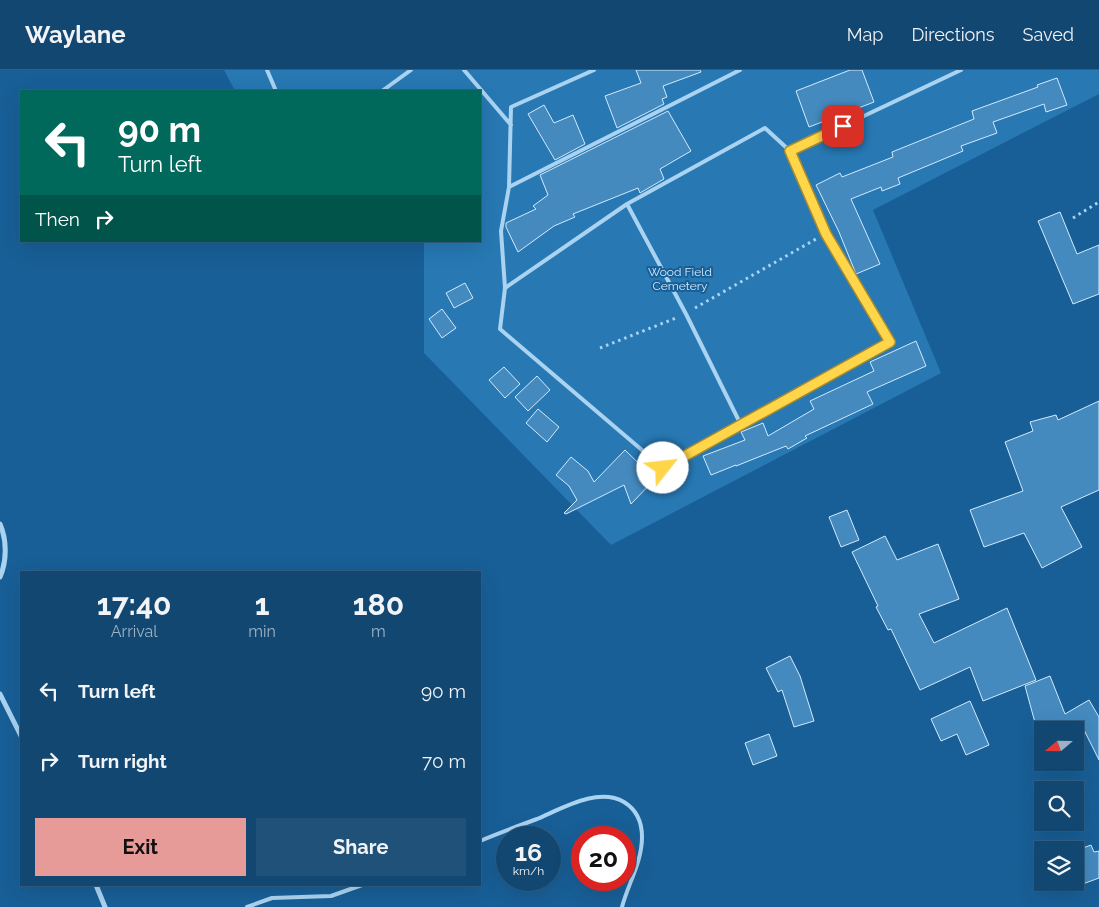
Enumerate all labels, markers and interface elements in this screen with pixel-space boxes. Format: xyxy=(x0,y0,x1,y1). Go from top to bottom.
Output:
text: Waylane xyxy=(25,20,126,49)
text: Map xyxy=(847,24,883,45)
text: Directions xyxy=(911,24,995,45)
text: Saved xyxy=(1023,24,1074,45)
pin xyxy=(822,105,864,147)
text: 90 m xyxy=(118,109,201,150)
icon: left xyxy=(35,110,100,175)
icon: arrive xyxy=(829,112,857,140)
text: Turn left xyxy=(118,151,202,177)
icon: right xyxy=(90,205,118,233)
text: Then xyxy=(35,208,80,230)
park label: Wood Field Cemetery xyxy=(648,265,712,293)
position arrow xyxy=(636,441,688,493)
text: 17:40 xyxy=(97,587,171,622)
text: 1 xyxy=(255,587,270,622)
text: 180 xyxy=(353,587,404,622)
text: Arrival xyxy=(111,622,158,641)
text: min xyxy=(248,622,276,641)
text: m xyxy=(371,622,386,641)
icon: left xyxy=(35,677,63,705)
text: Turn left xyxy=(78,680,155,702)
text: 90 m xyxy=(421,680,466,702)
north arrow xyxy=(1034,721,1084,771)
map controls xyxy=(1034,721,1084,891)
icon: right xyxy=(35,747,63,775)
text: Turn right xyxy=(78,750,167,772)
text: 70 m xyxy=(422,750,466,772)
button: search xyxy=(1034,781,1084,831)
button: Exit xyxy=(35,818,246,876)
button: Share xyxy=(256,818,466,876)
speed limit sign: 20 xyxy=(571,826,636,891)
text: 16 xyxy=(515,837,542,867)
button: layers xyxy=(1034,841,1084,891)
text: km/h xyxy=(513,864,544,878)

